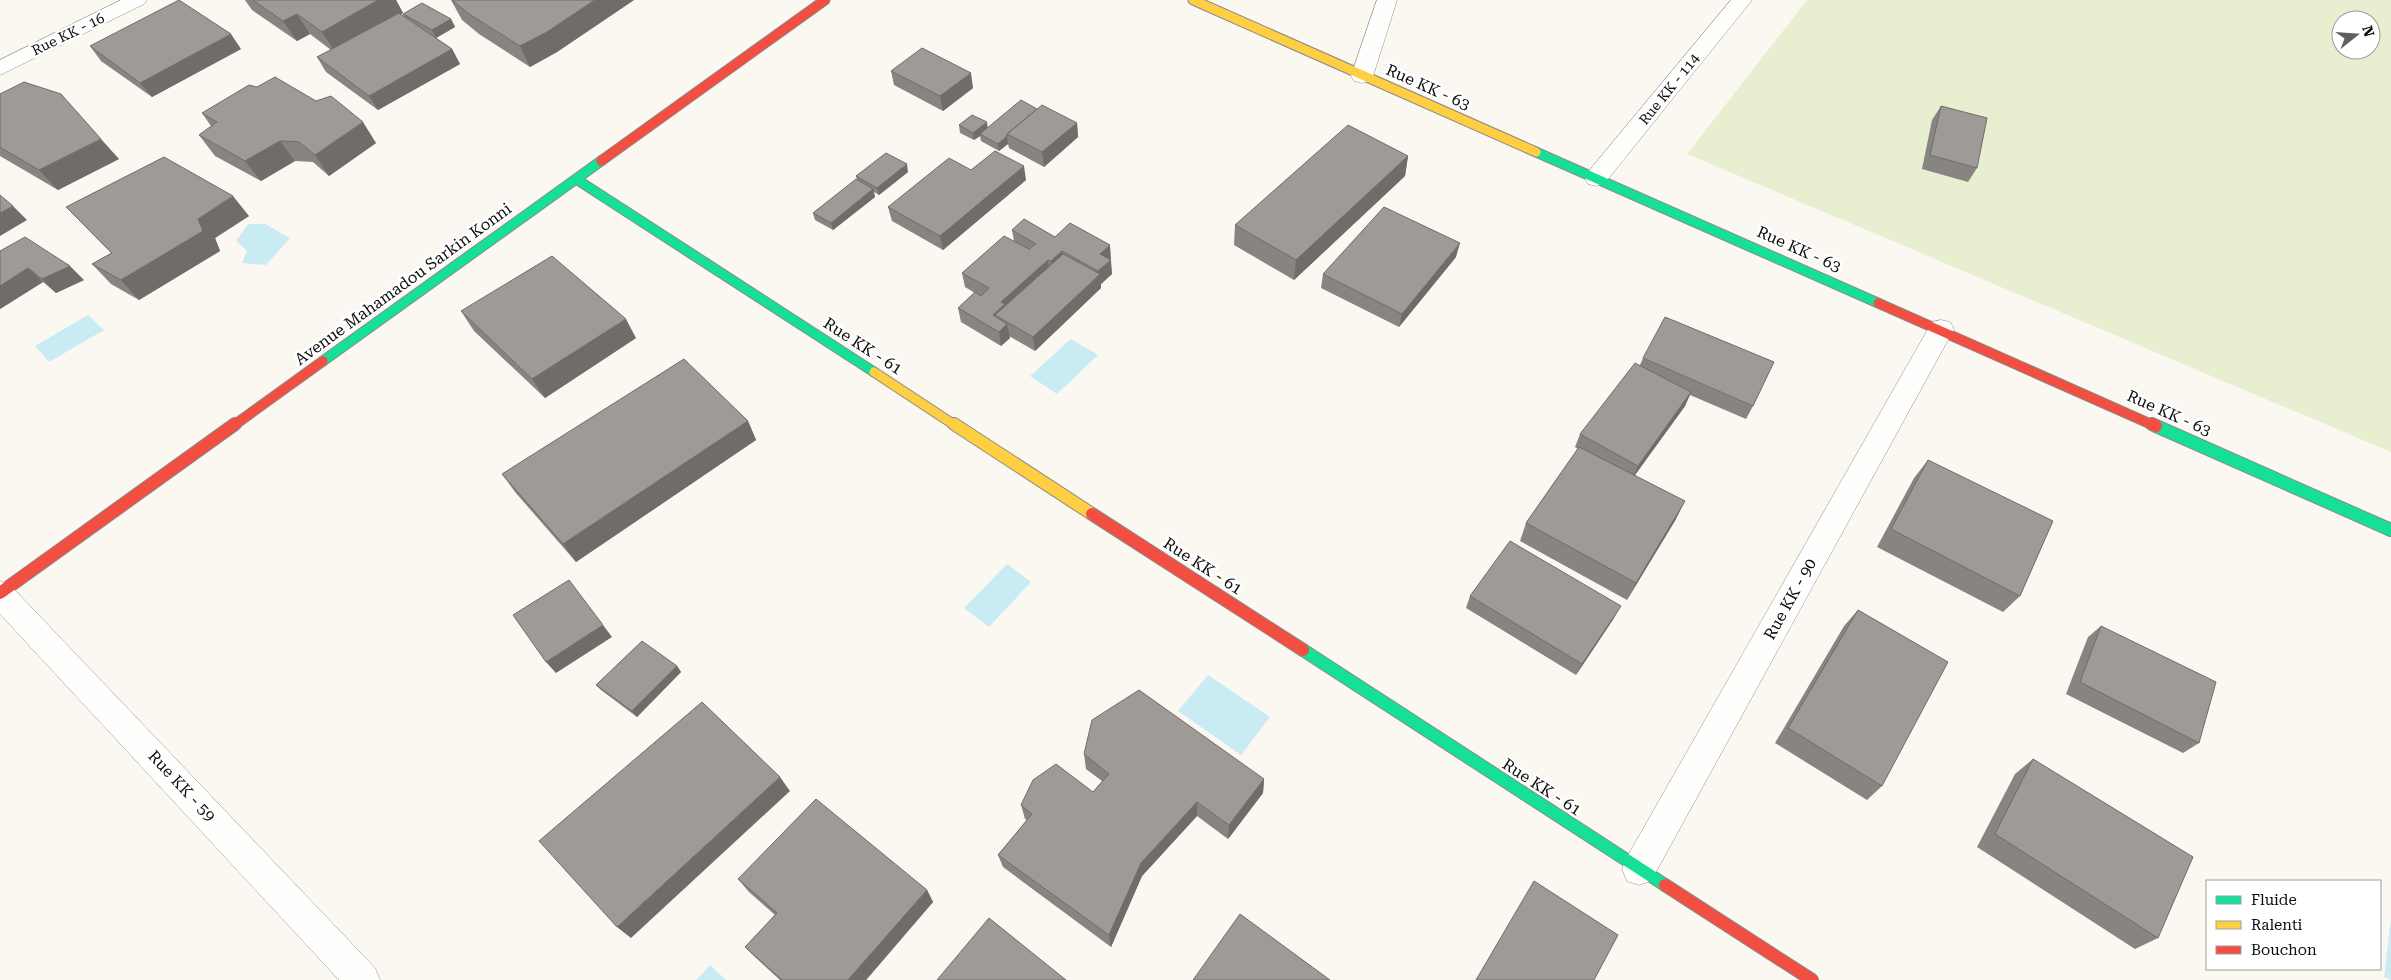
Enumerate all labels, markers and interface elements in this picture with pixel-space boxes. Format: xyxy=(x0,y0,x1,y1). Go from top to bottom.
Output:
street label: Rue KK - 16 xyxy=(29,9,107,58)
north arrow xyxy=(2331,10,2381,60)
text: N xyxy=(2359,24,2378,39)
street label: Rue KK - 114 xyxy=(1636,50,1703,128)
street label: Rue KK - 63 xyxy=(1383,60,1473,114)
street label: Avenue Mahamadou Sarkin Konni xyxy=(291,199,515,369)
street label: Rue KK - 63 xyxy=(1754,222,1844,276)
street label: Rue KK - 61 xyxy=(820,314,906,378)
street label: Rue KK - 63 xyxy=(2124,386,2214,440)
street label: Rue KK - 61 xyxy=(1160,534,1246,598)
street label: Rue KK - 90 xyxy=(1760,555,1820,643)
street label: Rue KK - 59 xyxy=(144,747,220,825)
street label: Rue KK - 61 xyxy=(1499,755,1585,819)
legend xyxy=(2206,880,2381,970)
text: Fluide xyxy=(2251,891,2297,909)
text: Ralenti xyxy=(2251,916,2303,934)
text: Bouchon xyxy=(2251,941,2317,959)

